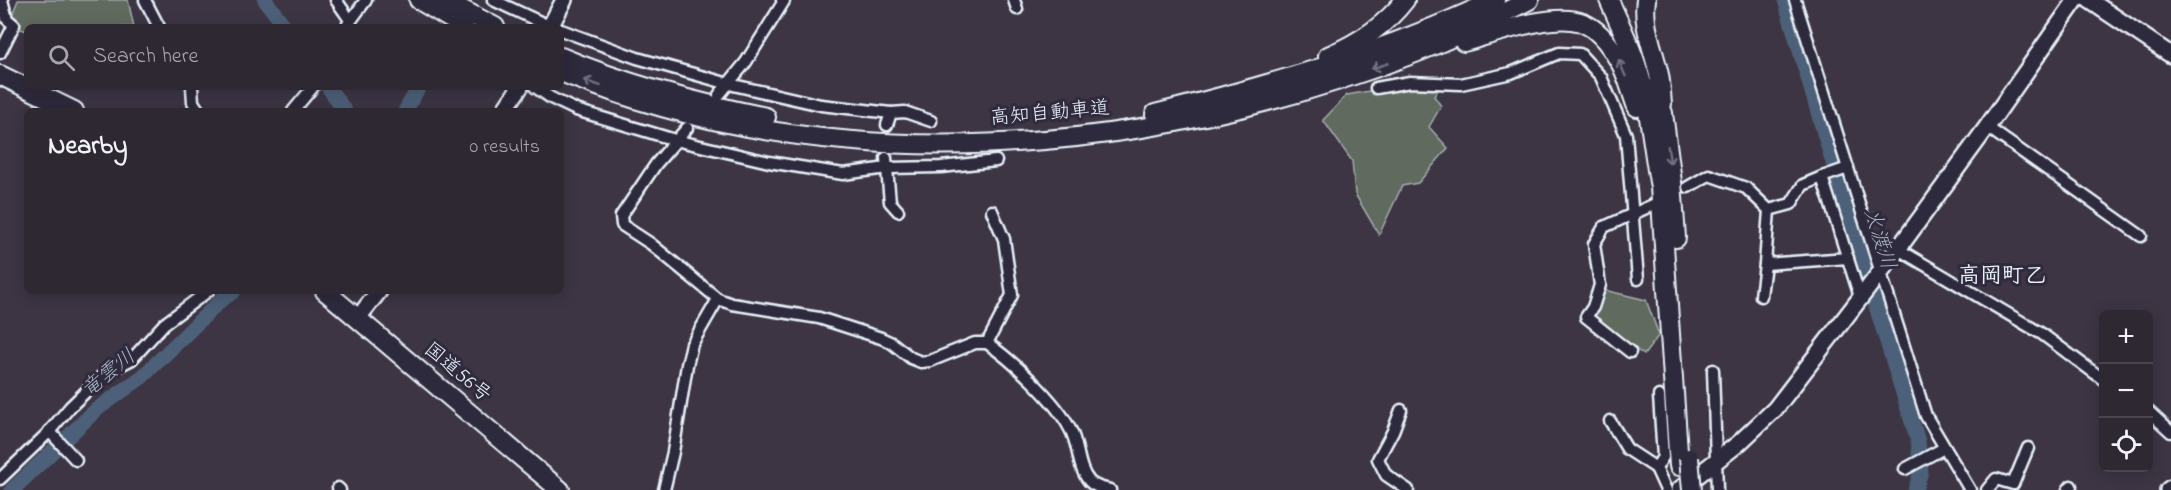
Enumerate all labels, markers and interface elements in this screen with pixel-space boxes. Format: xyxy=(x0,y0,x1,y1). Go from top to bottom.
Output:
search box xyxy=(24,24,564,90)
icon: search xyxy=(45,41,78,74)
text: Search here xyxy=(93,41,198,73)
one-way arrow xyxy=(1616,59,1627,77)
one-way arrow xyxy=(1371,61,1389,72)
one-way arrow xyxy=(583,77,602,88)
street label: 高知自動車道 xyxy=(989,94,1111,134)
text: Nearby xyxy=(48,128,127,166)
text: 0 results xyxy=(469,133,540,162)
one-way arrow xyxy=(1663,145,1674,164)
water label: 火渡川 xyxy=(1855,204,1903,274)
district label: 高岡町乙 xyxy=(1958,261,2046,293)
map controls xyxy=(2099,310,2153,472)
button: + xyxy=(2099,310,2153,364)
street label: 国道56号 xyxy=(417,336,497,410)
water label: 竜雲川 xyxy=(75,343,143,405)
button: − xyxy=(2099,364,2153,418)
button: locate xyxy=(2099,418,2153,472)

